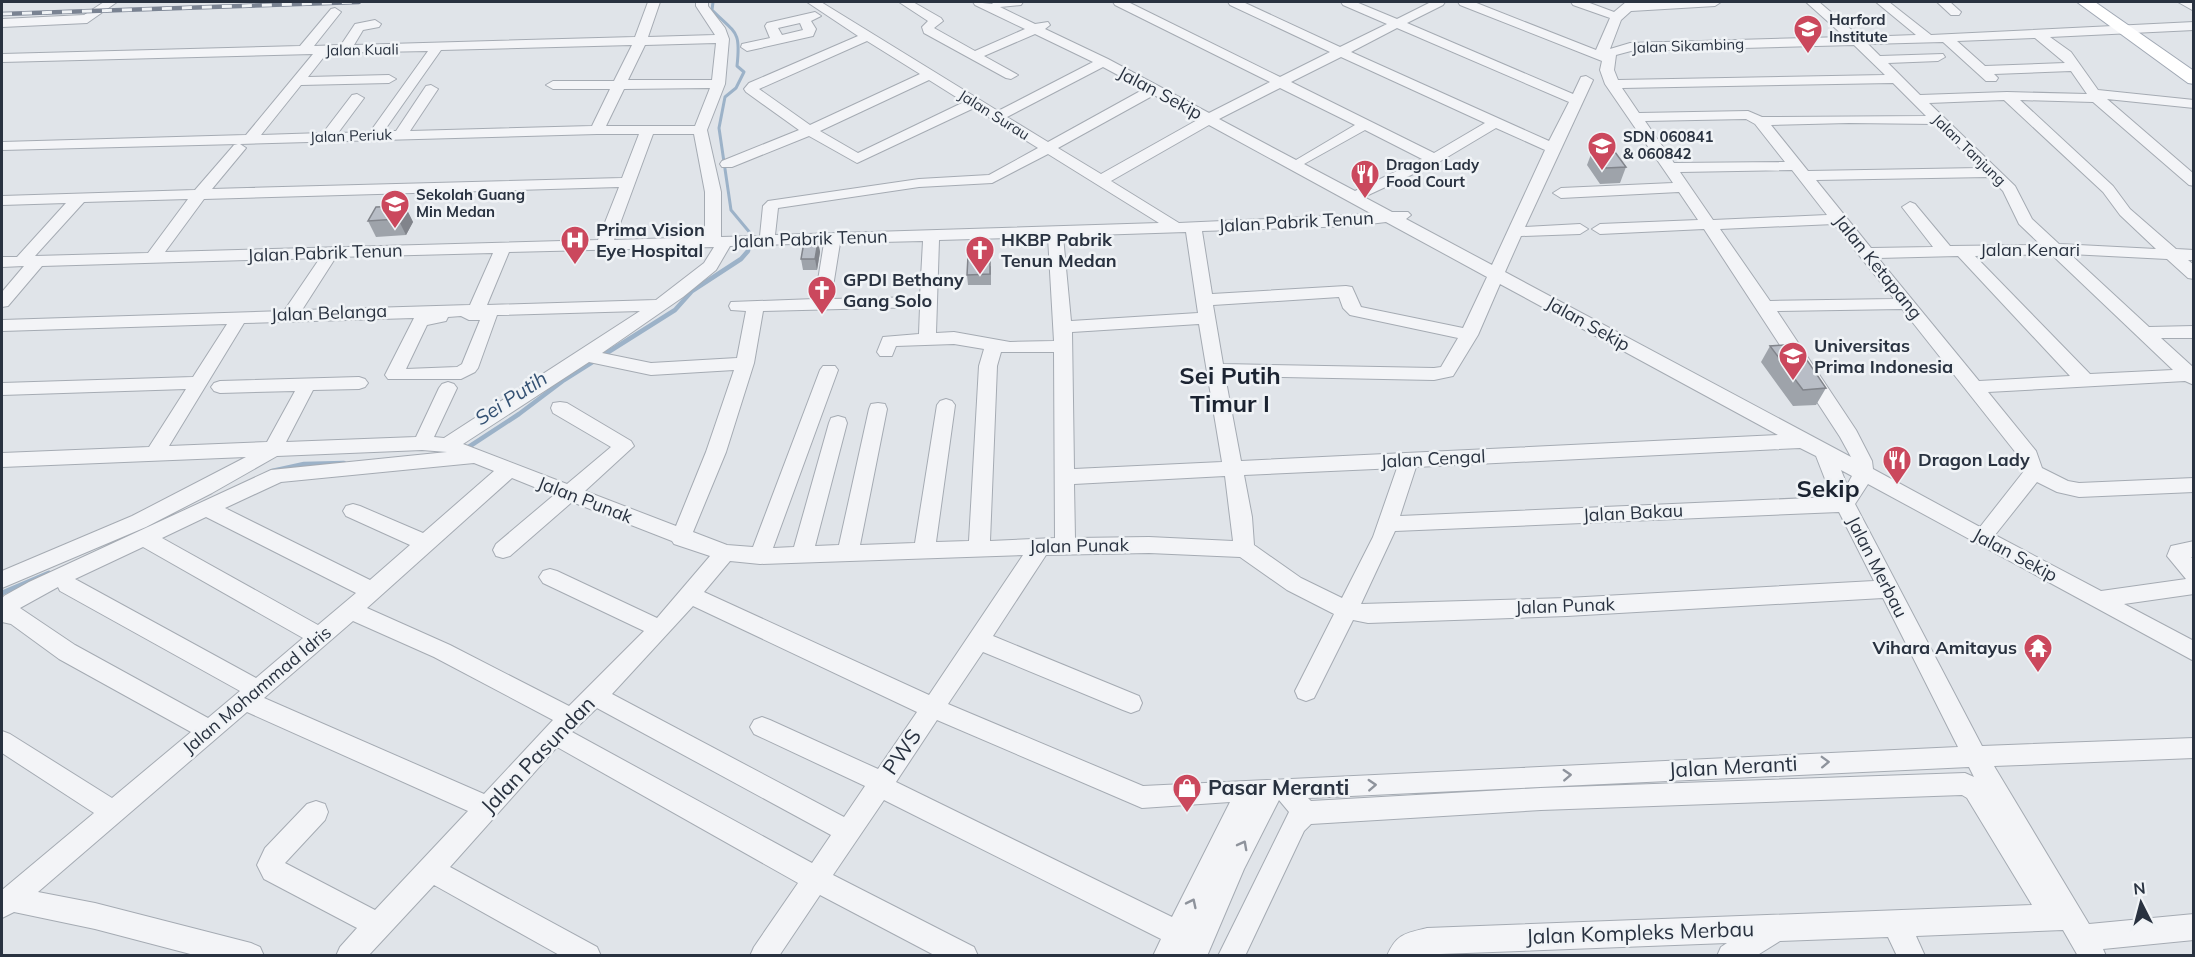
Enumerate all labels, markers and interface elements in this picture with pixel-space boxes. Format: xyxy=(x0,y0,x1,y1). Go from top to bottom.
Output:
place label: Harford Institute xyxy=(1829,10,1888,46)
school or university icon: Harford Institute xyxy=(1792,13,1824,55)
street label: Jalan Sikambing xyxy=(1632,34,1744,57)
street label: Jalan Kuali xyxy=(325,39,399,60)
street label: Jalan Sekip xyxy=(1114,61,1206,124)
street label: Jalan Surau xyxy=(955,85,1033,144)
street label: Jalan Tanjung xyxy=(1929,110,2010,189)
street label: Jalan Periuk xyxy=(310,125,393,146)
place label: SDN 060841 & 060842 xyxy=(1623,127,1714,163)
school or university icon: SDN 060841 & 060842 xyxy=(1586,130,1618,172)
place label: Dragon Lady Food Court xyxy=(1386,155,1480,191)
restaurant icon: Dragon Lady Food Court xyxy=(1349,158,1381,200)
place label: Sekolah Guang Min Medan xyxy=(416,185,525,221)
school or university icon: Sekolah Guang Min Medan xyxy=(379,188,411,230)
street label: Jalan Pabrik Tenun xyxy=(1218,206,1374,237)
street label: Jalan Ketapang xyxy=(1829,210,1928,324)
place label: Prima Vision Eye Hospital xyxy=(596,218,705,262)
hospital icon: Prima Vision Eye Hospital xyxy=(559,224,591,266)
street label: Jalan Pabrik Tenun xyxy=(732,224,888,253)
place label: HKBP Pabrik Tenun Medan xyxy=(1001,228,1117,272)
church icon: HKBP Pabrik Tenun Medan xyxy=(964,234,996,276)
street label: Jalan Pabrik Tenun xyxy=(247,238,403,267)
street label: Jalan Kenari xyxy=(1980,238,2080,261)
place label: GPDI Bethany Gang Solo xyxy=(843,268,964,312)
church icon: GPDI Bethany Gang Solo xyxy=(806,274,838,316)
street label: Jalan Sekip xyxy=(1542,291,1634,356)
street label: Jalan Belanga xyxy=(270,299,388,326)
place label: Universitas Prima Indonesia xyxy=(1814,334,1953,378)
school or university icon: Universitas Prima Indonesia xyxy=(1777,340,1809,382)
district label: Sei Putih Timur I xyxy=(1179,360,1281,418)
water label: Sei Putih xyxy=(470,365,552,430)
street label: Jalan Cengal xyxy=(1380,444,1486,473)
restaurant icon: Dragon Lady xyxy=(1881,444,1913,486)
place label: Dragon Lady xyxy=(1918,448,2030,471)
street label: Jalan Punak xyxy=(535,471,636,528)
district label: Sekip xyxy=(1796,473,1860,503)
street label: Jalan Bakau xyxy=(1582,498,1684,527)
street label: Jalan Merbau xyxy=(1842,512,1913,621)
street label: Jalan Sekip xyxy=(1969,523,2061,586)
street label: Jalan Punak xyxy=(1029,533,1130,558)
street label: Jalan Punak xyxy=(1515,592,1616,619)
street label: Jalan Mohammad Idris xyxy=(178,621,336,759)
temple icon: Vihara Amitayus xyxy=(2022,632,2054,674)
place label: Vihara Amitayus xyxy=(1871,636,2017,659)
street label: Jalan Pasundan xyxy=(475,690,600,818)
street label: PWS xyxy=(876,724,926,779)
street label: Jalan Meranti xyxy=(1668,750,1798,782)
one-way arrow xyxy=(1820,756,1829,769)
one-way arrow xyxy=(1563,769,1572,782)
shop icon: Pasar Meranti xyxy=(1171,772,1203,814)
place label: Pasar Meranti xyxy=(1208,774,1349,800)
one-way arrow xyxy=(1368,778,1377,791)
one-way arrow xyxy=(1236,841,1247,851)
north arrow xyxy=(2111,873,2171,933)
text: N xyxy=(2132,878,2146,899)
one-way arrow xyxy=(1185,899,1196,910)
street label: Jalan Kompleks Merbau xyxy=(1525,915,1755,949)

